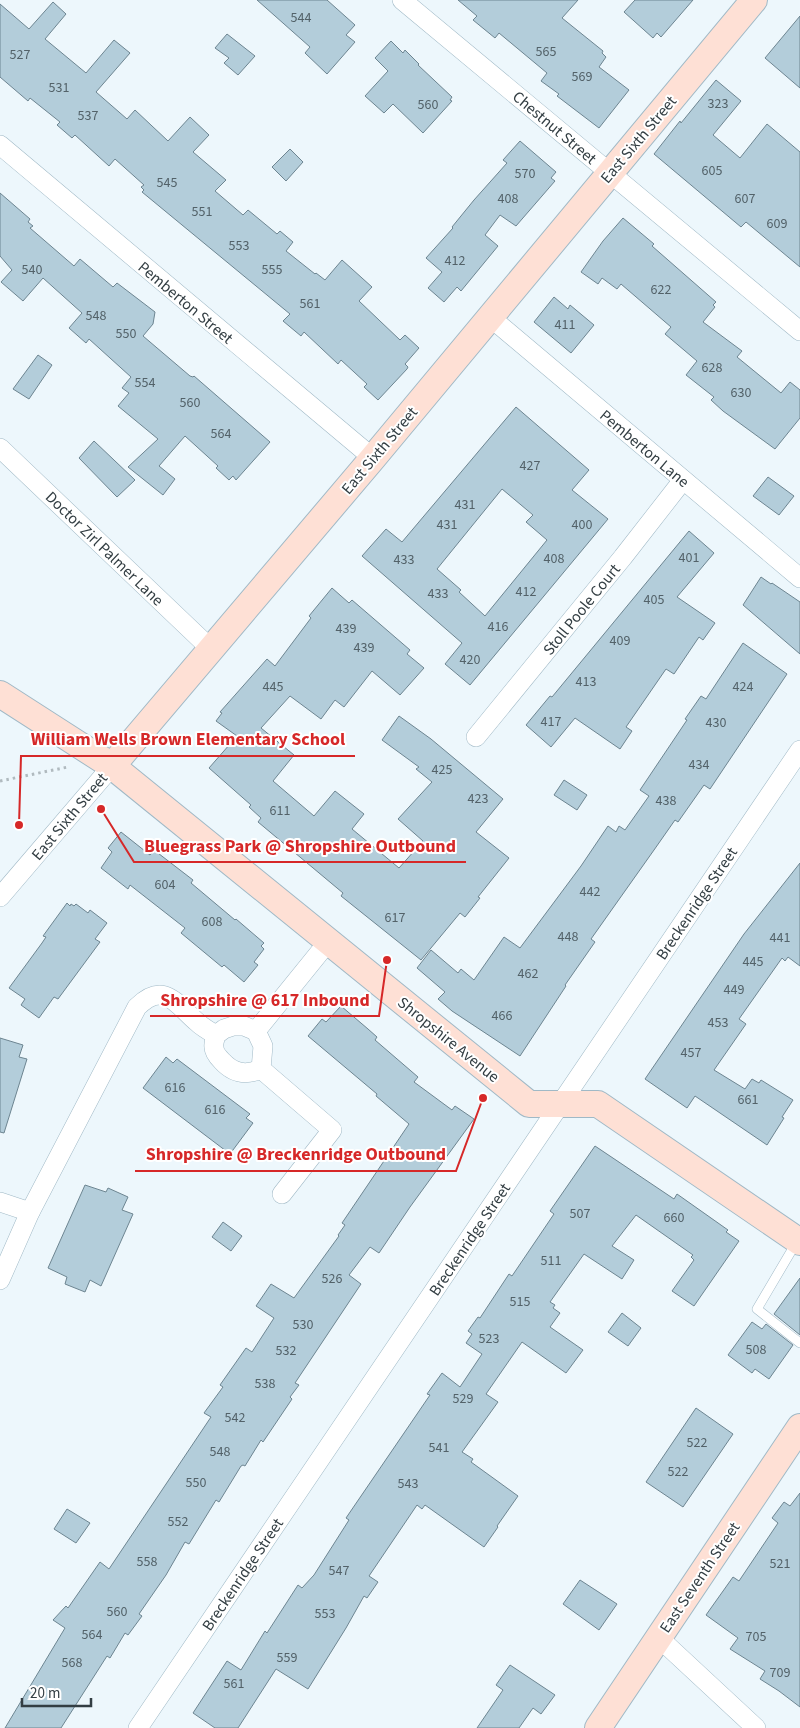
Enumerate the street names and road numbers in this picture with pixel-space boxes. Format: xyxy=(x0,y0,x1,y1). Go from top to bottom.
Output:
street label: Chestnut Street xyxy=(508,86,602,170)
street label: East Sixth Street xyxy=(596,91,682,188)
street label: Pemberton Street xyxy=(133,256,238,350)
street label: East Sixth Street xyxy=(337,402,423,499)
street label: Pemberton Lane xyxy=(595,405,694,493)
street label: Doctor Zirl Palmer Lane xyxy=(40,486,168,611)
street label: Stoll Poole Court xyxy=(538,559,626,660)
street label: East Sixth Street xyxy=(27,768,113,865)
street label: Breckenridge Street xyxy=(651,842,743,964)
street label: Shropshire Avenue xyxy=(393,992,504,1088)
street label: Breckenridge Street xyxy=(424,1178,516,1300)
street label: Breckenridge Street xyxy=(197,1513,289,1635)
street label: East Seventh Street xyxy=(654,1517,745,1637)

